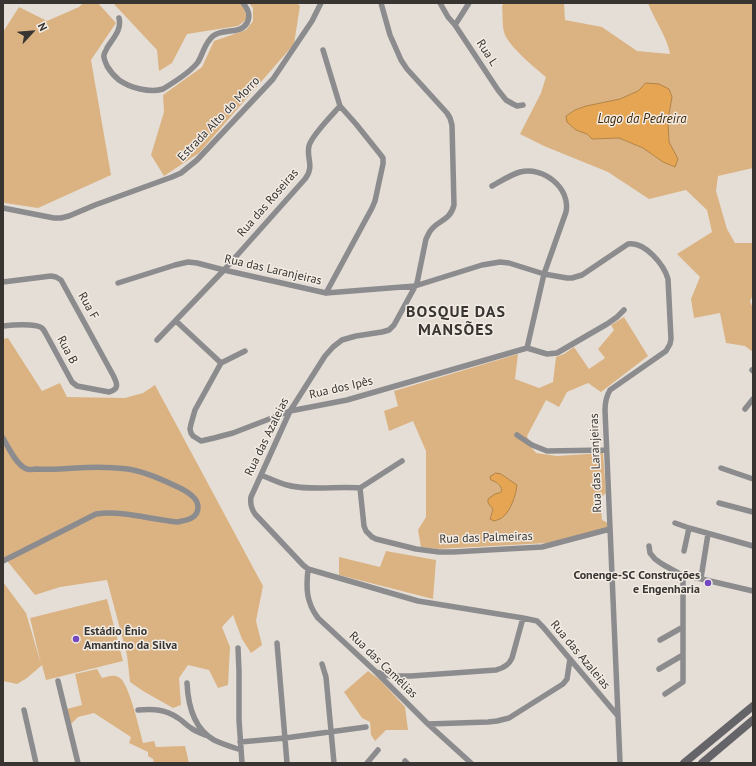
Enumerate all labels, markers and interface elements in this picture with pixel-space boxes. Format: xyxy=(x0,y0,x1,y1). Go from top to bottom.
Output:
north arrow xyxy=(12,12,52,52)
text: N xyxy=(35,20,51,33)
street label: Rua L xyxy=(473,37,501,69)
street label: Estrada Alto do Morro xyxy=(175,74,263,164)
water label: Lago da Pedreira xyxy=(598,111,686,127)
street label: Rua das Roseiras xyxy=(234,166,302,240)
street label: Rua das Laranjeiras xyxy=(223,252,323,288)
street label: Rua F xyxy=(75,290,101,322)
district label: BOSQUE DAS MANSÕES xyxy=(406,302,506,340)
street label: Rua B xyxy=(54,334,80,366)
street label: Rua dos Ipês xyxy=(308,374,374,402)
street label: Rua das Azaleias xyxy=(242,396,292,478)
street label: Rua das Laranjeiras xyxy=(587,413,605,513)
street label: Rua das Palmeiras xyxy=(439,529,533,547)
place label: Conenge-SC Construções e Engenharia xyxy=(573,569,700,597)
marker: Conenge-SC Construções e Engenharia xyxy=(703,578,713,588)
street label: Rua das Azaleias xyxy=(547,618,613,692)
place label: Estádio Ênio Amantino da Silva xyxy=(84,625,177,653)
street label: Rua das Camélias xyxy=(346,629,420,701)
marker: Estádio Ênio Amantino da Silva xyxy=(71,634,81,644)

